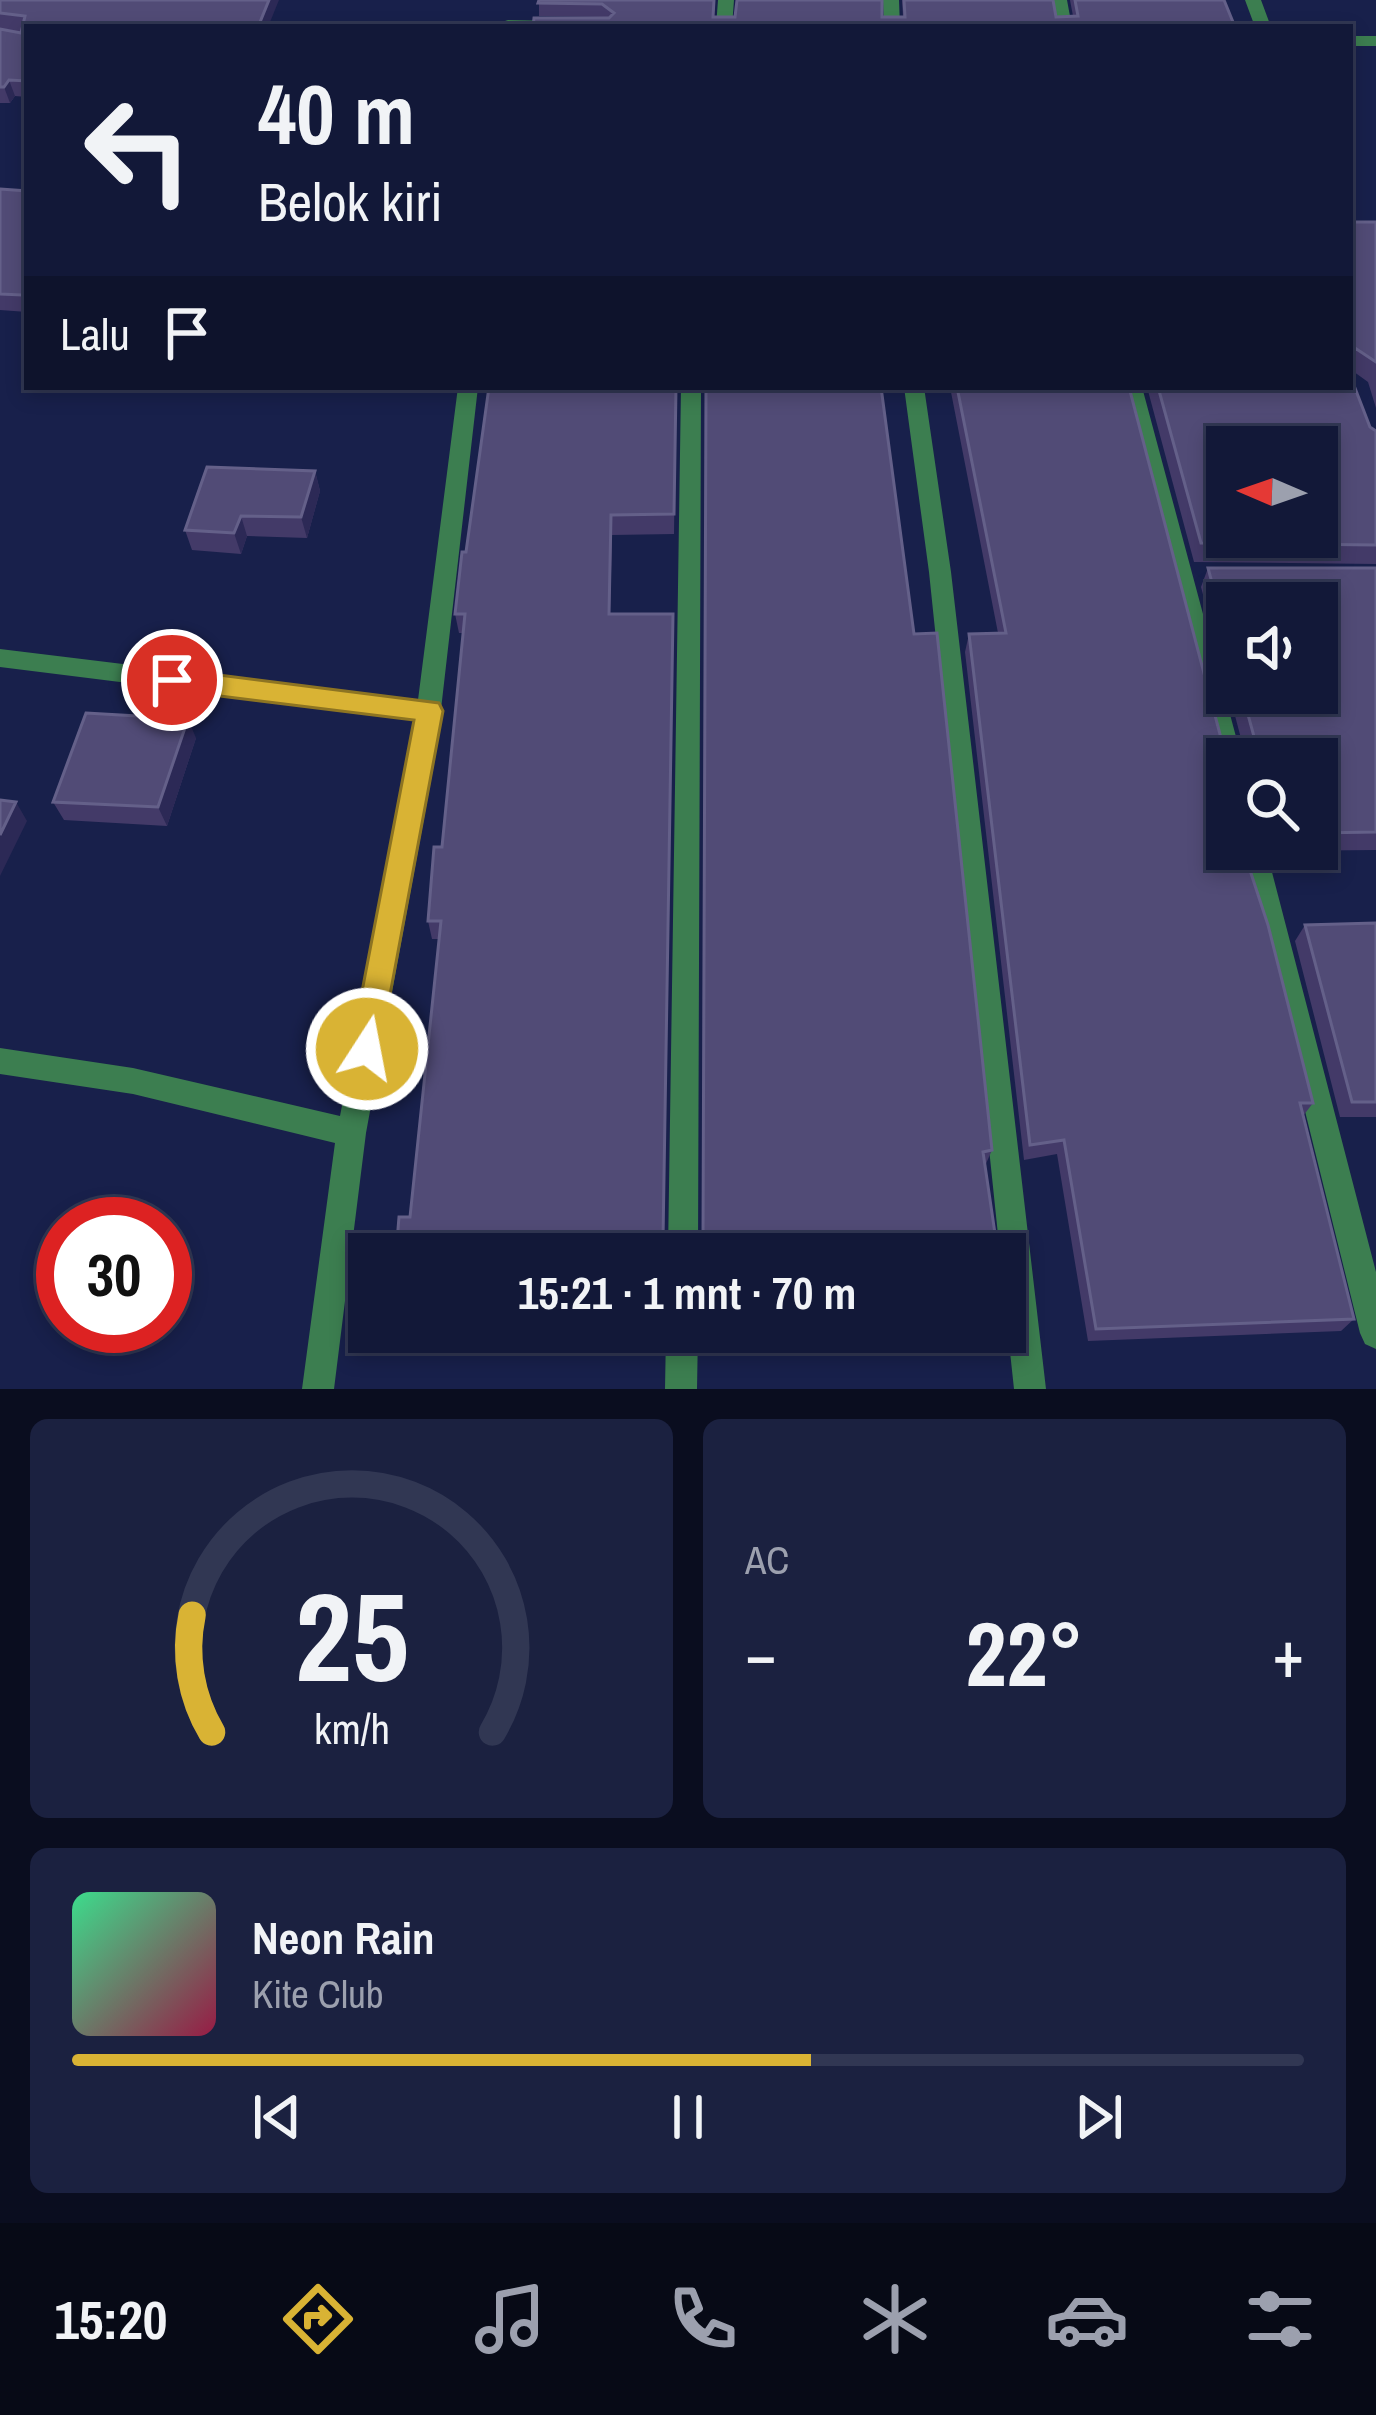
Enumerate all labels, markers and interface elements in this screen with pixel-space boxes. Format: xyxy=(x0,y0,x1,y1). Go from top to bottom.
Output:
text: 40 m xyxy=(258,57,415,170)
icon: left xyxy=(60,72,216,228)
text: Belok kiri xyxy=(258,165,443,238)
icon: arrive xyxy=(154,300,220,366)
text: Lalu xyxy=(60,303,130,364)
north arrow xyxy=(1206,426,1338,558)
map controls xyxy=(1206,426,1338,870)
button: sound xyxy=(1206,582,1338,714)
pin xyxy=(121,629,223,731)
icon: arrive xyxy=(139,647,205,713)
button: search xyxy=(1206,738,1338,870)
position arrow xyxy=(304,986,430,1112)
speed limit sign: 30 xyxy=(36,1197,192,1353)
text: 15:21 · 1 mnt · 70 m xyxy=(518,1262,856,1323)
text: AC xyxy=(745,1534,789,1586)
text: 25 xyxy=(295,1552,408,1720)
text: 22° xyxy=(965,1593,1084,1714)
text: − xyxy=(745,1609,777,1698)
text: + xyxy=(1272,1609,1304,1698)
text: km/h xyxy=(313,1699,390,1756)
text: Neon Rain xyxy=(252,1907,434,1968)
text: Kite Club xyxy=(252,1968,384,2020)
icon: previous xyxy=(244,2084,310,2150)
icon: pause xyxy=(655,2084,721,2150)
icon: next xyxy=(1066,2084,1132,2150)
icon: directions xyxy=(276,2277,360,2361)
icon: music xyxy=(468,2277,552,2361)
icon: phone xyxy=(661,2277,745,2361)
icon: climate xyxy=(853,2277,937,2361)
icon: car xyxy=(1045,2277,1129,2361)
icon: filters xyxy=(1238,2277,1322,2361)
text: 15:20 xyxy=(54,2283,167,2356)

